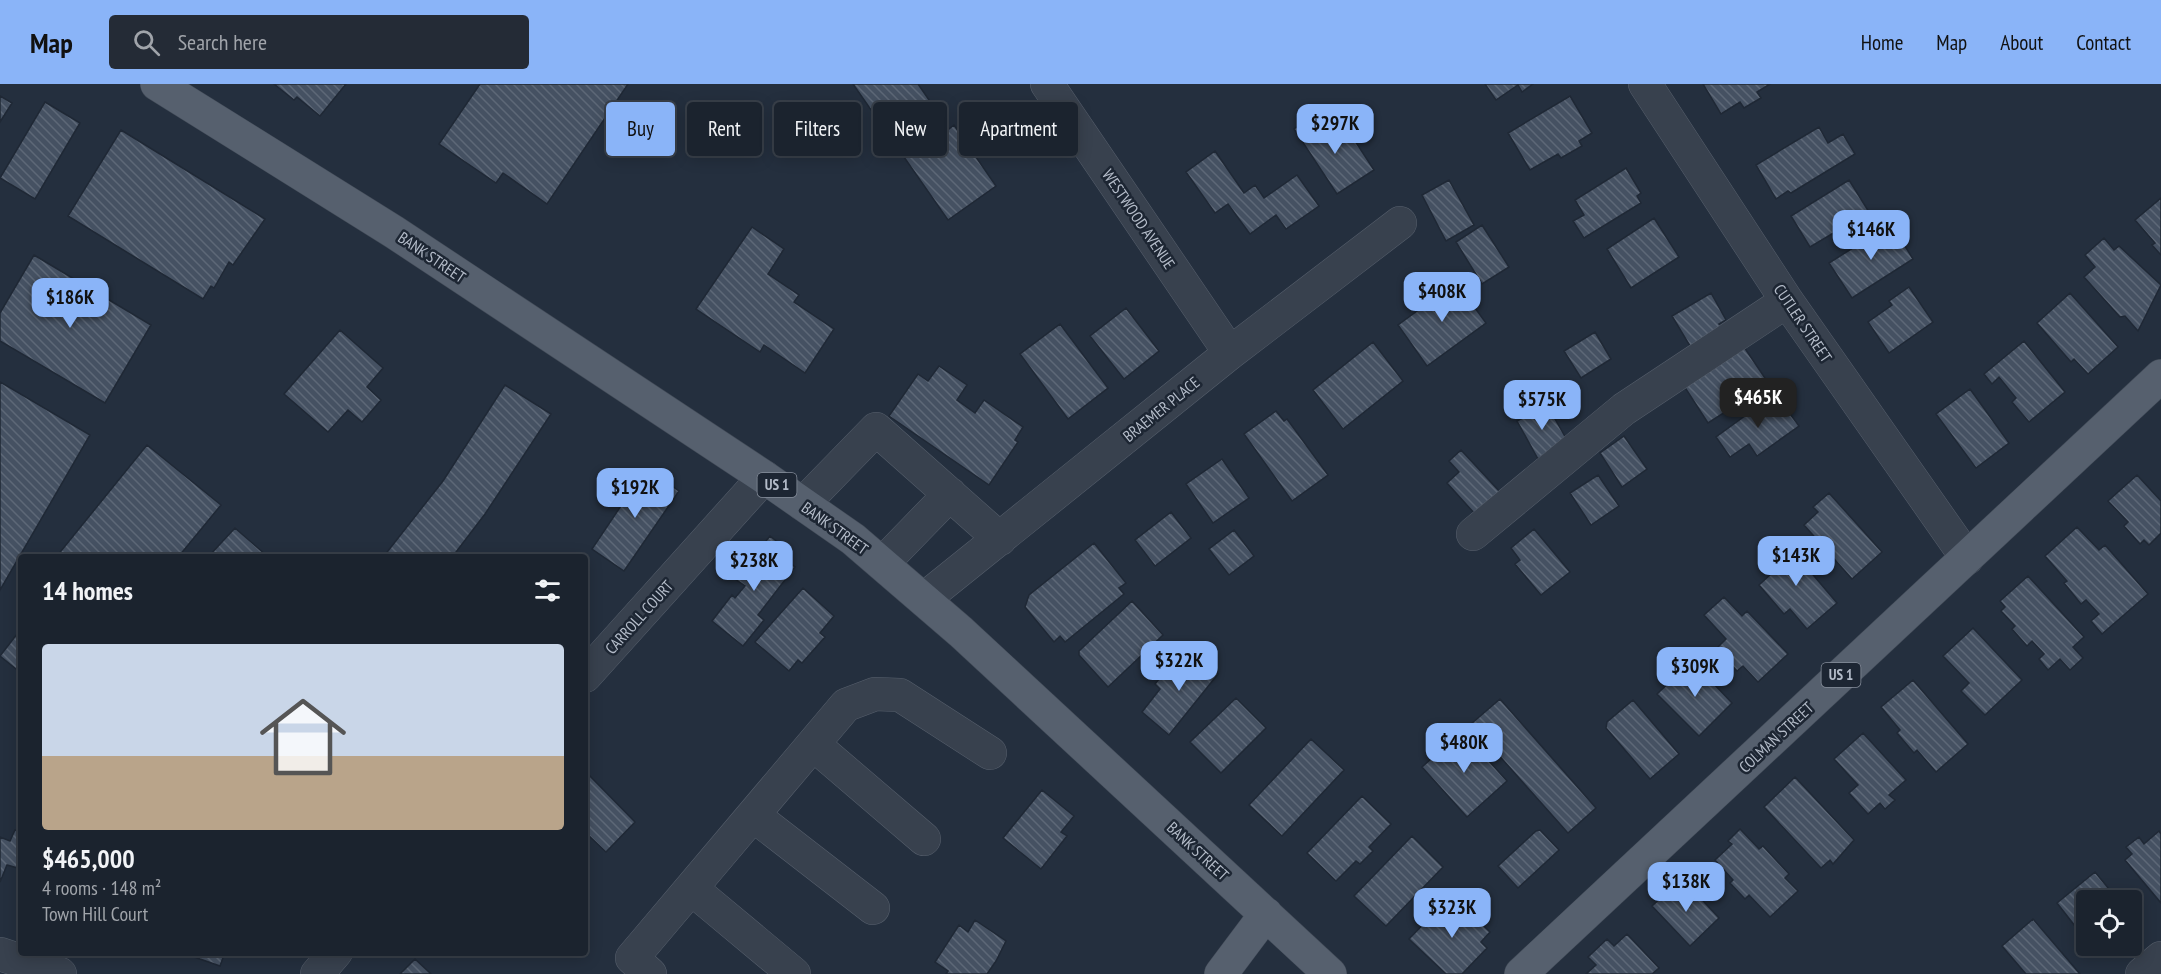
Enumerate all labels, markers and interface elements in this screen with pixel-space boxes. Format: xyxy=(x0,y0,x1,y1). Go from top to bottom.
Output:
search box xyxy=(109,15,529,69)
text: Map xyxy=(30,24,73,61)
icon: search xyxy=(130,26,163,59)
text: Search here xyxy=(178,28,267,56)
text: Home xyxy=(1861,29,1903,56)
text: Map xyxy=(1936,29,1967,56)
text: About xyxy=(2000,29,2043,56)
text: Contact xyxy=(2076,29,2131,56)
chip: Buy xyxy=(606,102,675,156)
chip: Rent xyxy=(687,102,762,156)
chip: Filters xyxy=(774,102,861,156)
chip: New xyxy=(873,102,947,156)
chip: Apartment xyxy=(959,102,1078,156)
pin: $297K xyxy=(1293,104,1377,155)
text: $297K xyxy=(1311,110,1359,136)
street label: WESTWOOD AVENUE xyxy=(1098,165,1180,273)
pin: $146K xyxy=(1829,210,1913,261)
text: $146K xyxy=(1847,216,1895,242)
street label: BANK STREET xyxy=(394,227,470,287)
pin: $408K xyxy=(1400,272,1484,323)
pin: $186K xyxy=(28,278,112,329)
text: $408K xyxy=(1418,278,1466,304)
street label: CUTLER STREET xyxy=(1770,280,1836,366)
text: $186K xyxy=(46,284,94,310)
street label: BRAEMER PLACE xyxy=(1119,372,1203,446)
pin: $465K xyxy=(1716,378,1800,429)
pin: $575K xyxy=(1500,380,1584,431)
text: $465K xyxy=(1734,384,1782,410)
text: $575K xyxy=(1518,386,1566,412)
pin: $192K xyxy=(593,468,677,519)
road number: US 1 xyxy=(758,473,796,497)
text: $192K xyxy=(611,474,659,500)
street label: BANK STREET xyxy=(798,497,872,559)
pin: $143K xyxy=(1754,536,1838,587)
pin: $238K xyxy=(712,541,796,592)
text: $143K xyxy=(1772,542,1820,568)
text: $238K xyxy=(730,547,778,573)
text: 14 homes xyxy=(42,574,133,607)
icon: filters xyxy=(531,574,564,607)
street label: CARROLL COURT xyxy=(601,576,677,658)
pin: $322K xyxy=(1137,641,1221,692)
text: $322K xyxy=(1155,647,1203,673)
pin: $309K xyxy=(1653,647,1737,698)
text: $309K xyxy=(1671,653,1719,679)
road number: US 1 xyxy=(1822,663,1860,687)
icon: home xyxy=(249,683,357,791)
street label: COLMAN STREET xyxy=(1735,697,1817,777)
pin: $480K xyxy=(1422,723,1506,774)
text: $480K xyxy=(1440,729,1488,755)
street label: BANK STREET xyxy=(1163,817,1233,885)
text: $465,000 xyxy=(42,842,135,875)
pin: $138K xyxy=(1644,862,1728,913)
text: $138K xyxy=(1662,868,1710,894)
text: 4 rooms · 148 m² xyxy=(42,875,161,901)
pin: $323K xyxy=(1410,888,1494,939)
map controls xyxy=(2076,890,2142,956)
button: locate xyxy=(2076,890,2142,956)
text: $323K xyxy=(1428,894,1476,920)
text: Town Hill Court xyxy=(42,901,148,927)

